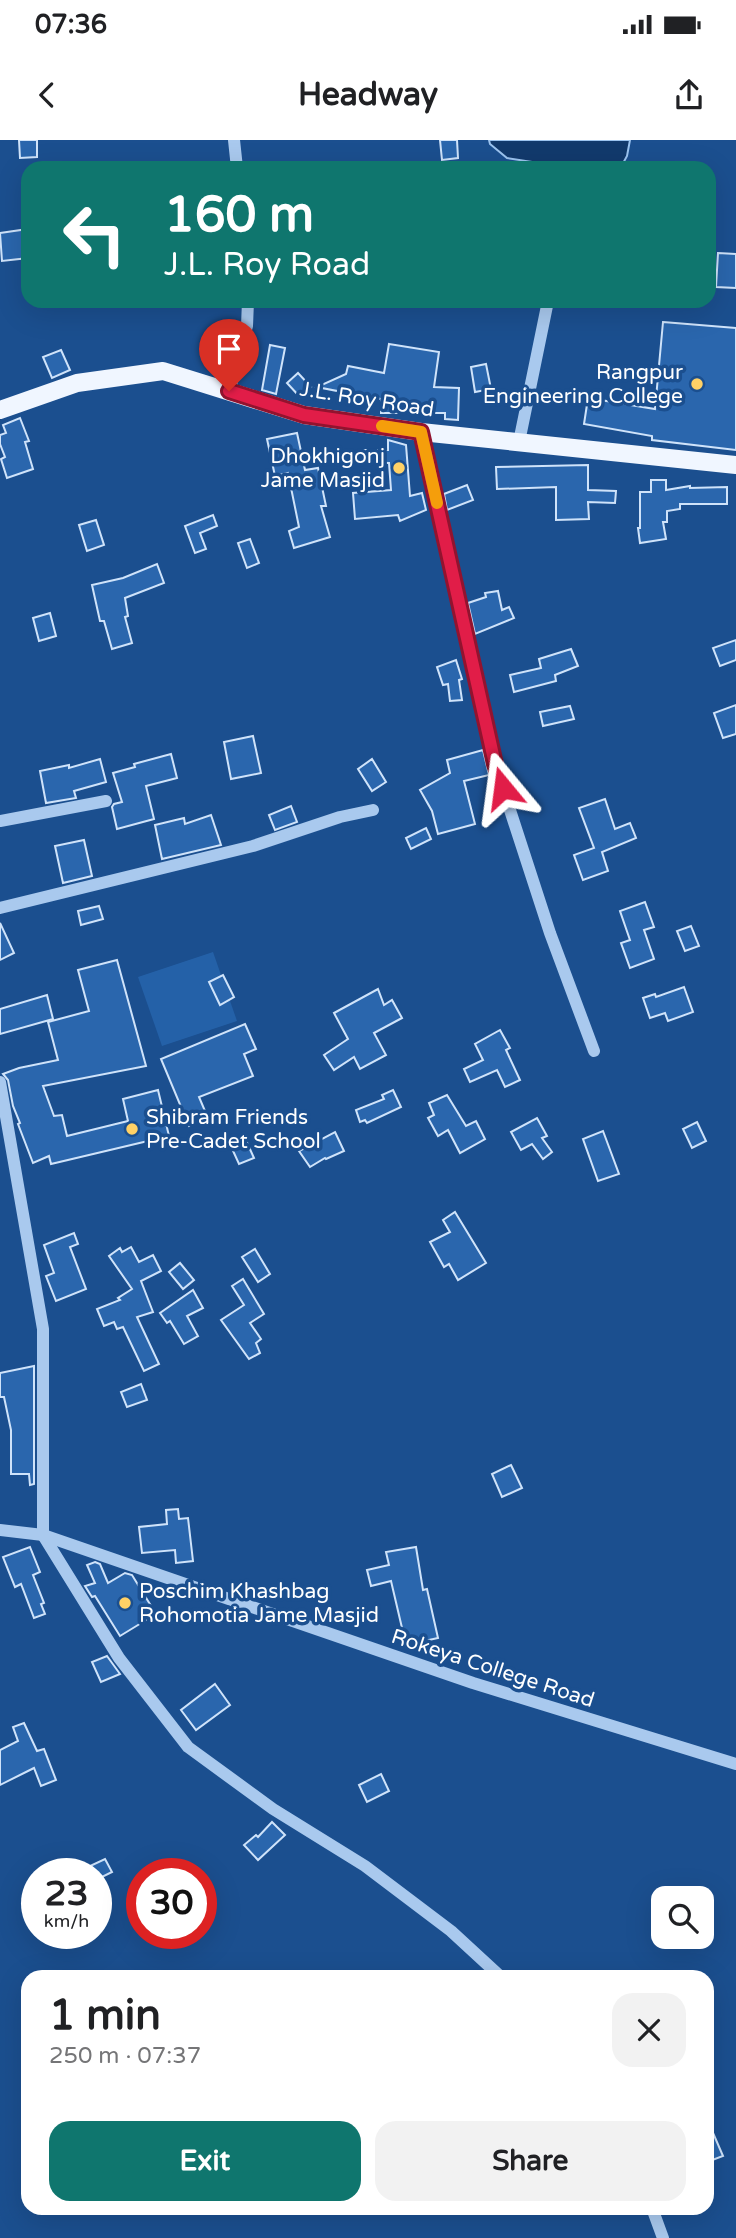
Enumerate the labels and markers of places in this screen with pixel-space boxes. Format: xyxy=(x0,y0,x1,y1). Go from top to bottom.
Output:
pin xyxy=(199,319,259,391)
place label: Rangpur Engineering College xyxy=(483,360,683,409)
marker: Rangpur Engineering College xyxy=(689,376,705,392)
place label: Dhokhigonj Jame Masjid xyxy=(261,444,385,493)
marker: Dhokhigonj Jame Masjid xyxy=(391,460,407,476)
place label: Shibram Friends Pre-Cadet School xyxy=(146,1105,321,1154)
marker: Shibram Friends Pre-Cadet School xyxy=(124,1121,140,1137)
place label: Poschim Khashbag Rohomotia Jame Masjid xyxy=(139,1579,379,1628)
marker: Poschim Khashbag Rohomotia Jame Masjid xyxy=(117,1595,133,1611)

